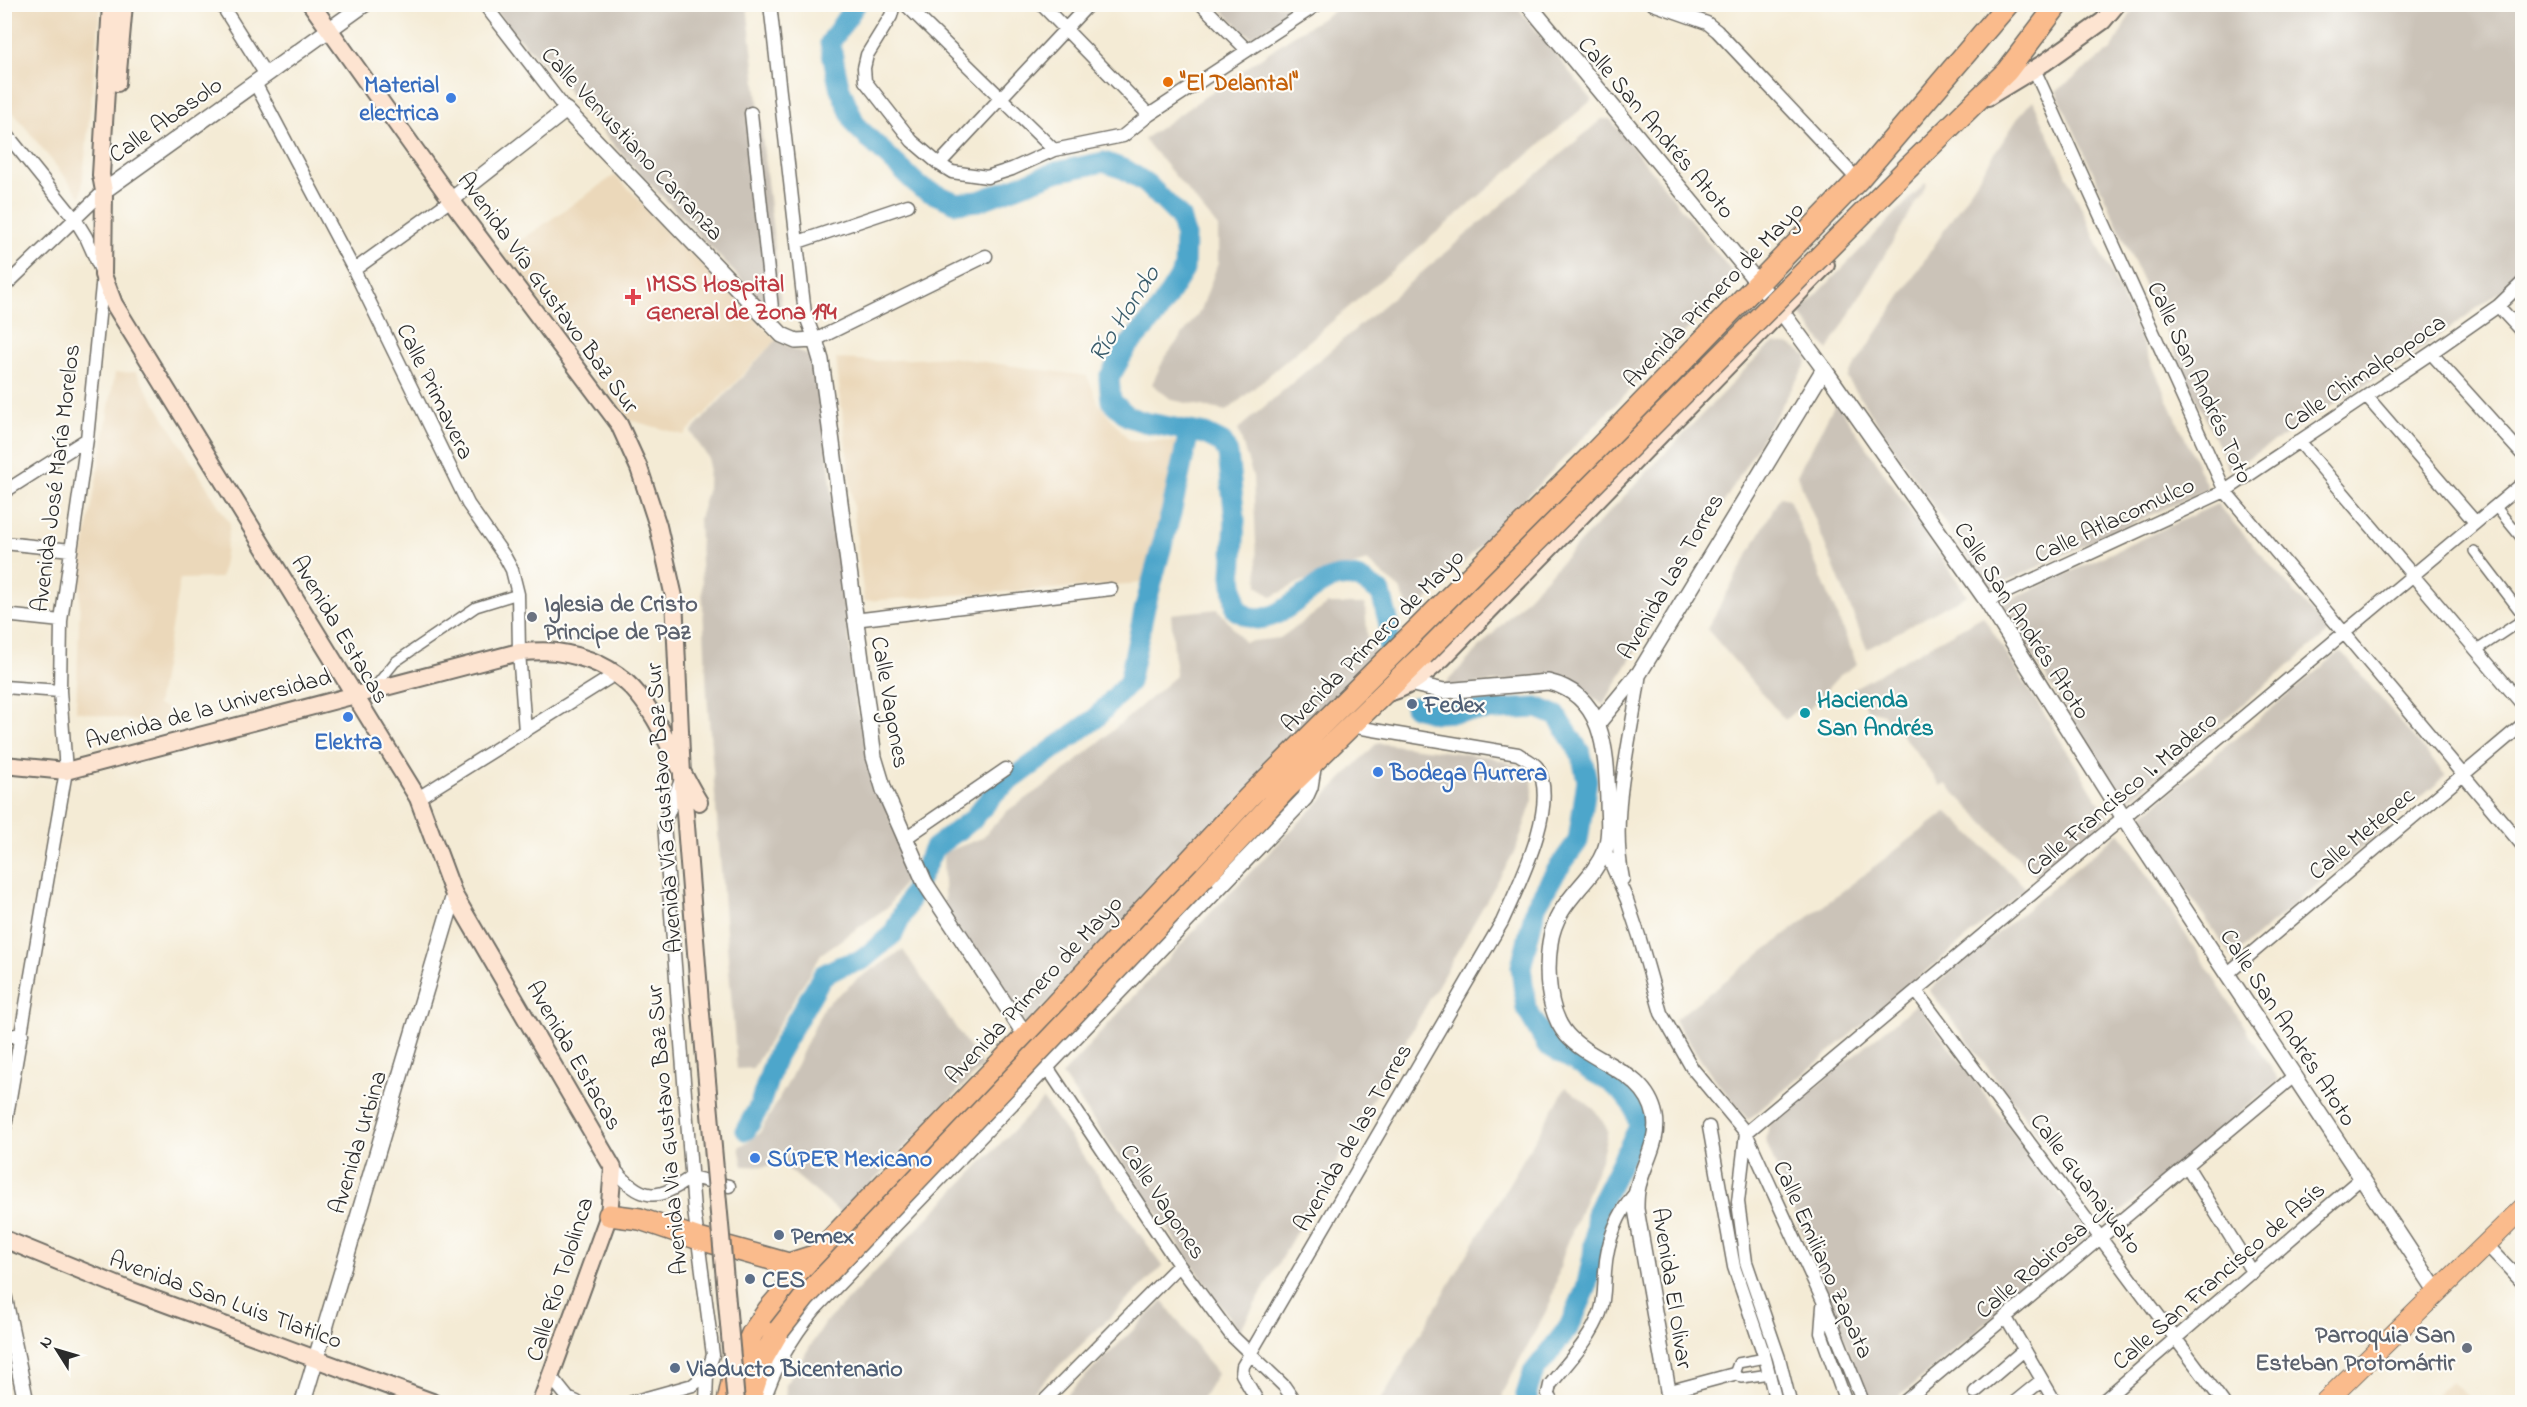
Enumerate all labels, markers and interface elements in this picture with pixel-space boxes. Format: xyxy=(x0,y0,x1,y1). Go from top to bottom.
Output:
street label: Calle San Andrés Atoto xyxy=(1568,29,1742,228)
street label: Calle Venustiano Carranza xyxy=(531,39,731,250)
place label: "El Delantal" xyxy=(1179,67,1298,102)
street label: Calle Abasolo xyxy=(102,69,230,173)
place label: Material electrica xyxy=(359,69,439,132)
marker: "El Delantal" xyxy=(1161,75,1175,89)
marker: Material electrica xyxy=(444,91,458,105)
street label: Avenida Vía Gustavo Baz Sur xyxy=(447,165,647,422)
street label: Avenida Primero de Mayo xyxy=(1616,194,1814,398)
water label: Río Hondo xyxy=(1080,257,1172,371)
place label: IMSS Hospital General de Zona 194 xyxy=(646,268,837,331)
street label: Calle San Andrés Toto xyxy=(2136,276,2261,490)
marker: IMSS Hospital General de Zona 194 xyxy=(624,288,642,306)
street label: Calle Chimalpopoca xyxy=(2277,306,2454,442)
street label: Calle Primavera xyxy=(386,318,482,466)
street label: Avenida José María Morelos xyxy=(24,342,91,614)
street label: Calle Atlacomulco xyxy=(2029,469,2201,574)
street label: Avenida Las Torres xyxy=(1610,487,1734,667)
street label: Calle San Andrés Atoto xyxy=(1944,516,2098,727)
street label: Avenida Primero de Mayo xyxy=(1274,542,1475,743)
street label: Avenida Estacas xyxy=(281,549,397,711)
place label: Iglesia de Cristo Principe de Paz xyxy=(544,588,698,651)
marker: Iglesia de Cristo Principe de Paz xyxy=(525,610,539,624)
street label: Calle Vagones xyxy=(860,634,917,771)
street label: Avenida de la Universidad xyxy=(82,661,336,760)
street label: Avenida Vía Gustavo Baz Sur xyxy=(638,661,693,954)
place label: Hacienda San Andrés xyxy=(1817,684,1934,747)
place label: Fedex xyxy=(1423,689,1486,724)
marker: Fedex xyxy=(1405,697,1419,711)
street label: Calle Francisco I. Madero xyxy=(2019,704,2226,886)
marker: Hacienda San Andrés xyxy=(1798,706,1812,720)
marker: Elektra xyxy=(341,710,355,724)
place label: Elektra xyxy=(314,726,382,761)
place label: Bodega Aurrera xyxy=(1389,757,1547,793)
marker: Bodega Aurrera xyxy=(1371,765,1385,779)
street label: Calle Metepec xyxy=(2302,780,2424,890)
street label: Avenida Primero de Mayo xyxy=(937,888,1133,1094)
street label: Calle San Andrés Atoto xyxy=(2210,923,2364,1134)
street label: Avenida Estacas xyxy=(516,975,630,1138)
street label: Avenida Via Gustavo Baz Sur xyxy=(638,983,699,1276)
street label: Avenida de las Torres xyxy=(1286,1037,1422,1239)
street label: Avenida Urbina xyxy=(321,1067,398,1219)
street label: Calle Guanajuato xyxy=(2020,1106,2150,1263)
street label: Calle Vagones xyxy=(1110,1137,1214,1267)
place label: SÚPER Mexicano xyxy=(767,1143,932,1178)
marker: SÚPER Mexicano xyxy=(748,1151,762,1165)
street label: Calle Emiliano Zapata xyxy=(1762,1155,1881,1365)
street label: Calle San Francisco de Asís xyxy=(2105,1174,2334,1380)
street label: Calle Río Tololinca xyxy=(518,1193,604,1367)
street label: Avenida El Olivar xyxy=(1641,1205,1701,1372)
street label: Calle Robirosa xyxy=(1968,1213,2097,1329)
place label: Pemex xyxy=(791,1220,855,1255)
marker: Pemex xyxy=(772,1228,786,1242)
street label: Avenida San Luis Tlatilco xyxy=(104,1243,347,1360)
place label: CES xyxy=(762,1264,805,1299)
marker: CES xyxy=(743,1272,757,1286)
place label: Parroquia San Esteban Protomártir xyxy=(2255,1319,2456,1382)
north arrow xyxy=(27,1320,87,1380)
text: N xyxy=(34,1330,60,1354)
marker: Parroquia San Esteban Protomártir xyxy=(2460,1341,2474,1355)
place label: Viaducto Bicentenario xyxy=(686,1353,903,1388)
marker: Viaducto Bicentenario xyxy=(668,1361,682,1375)

